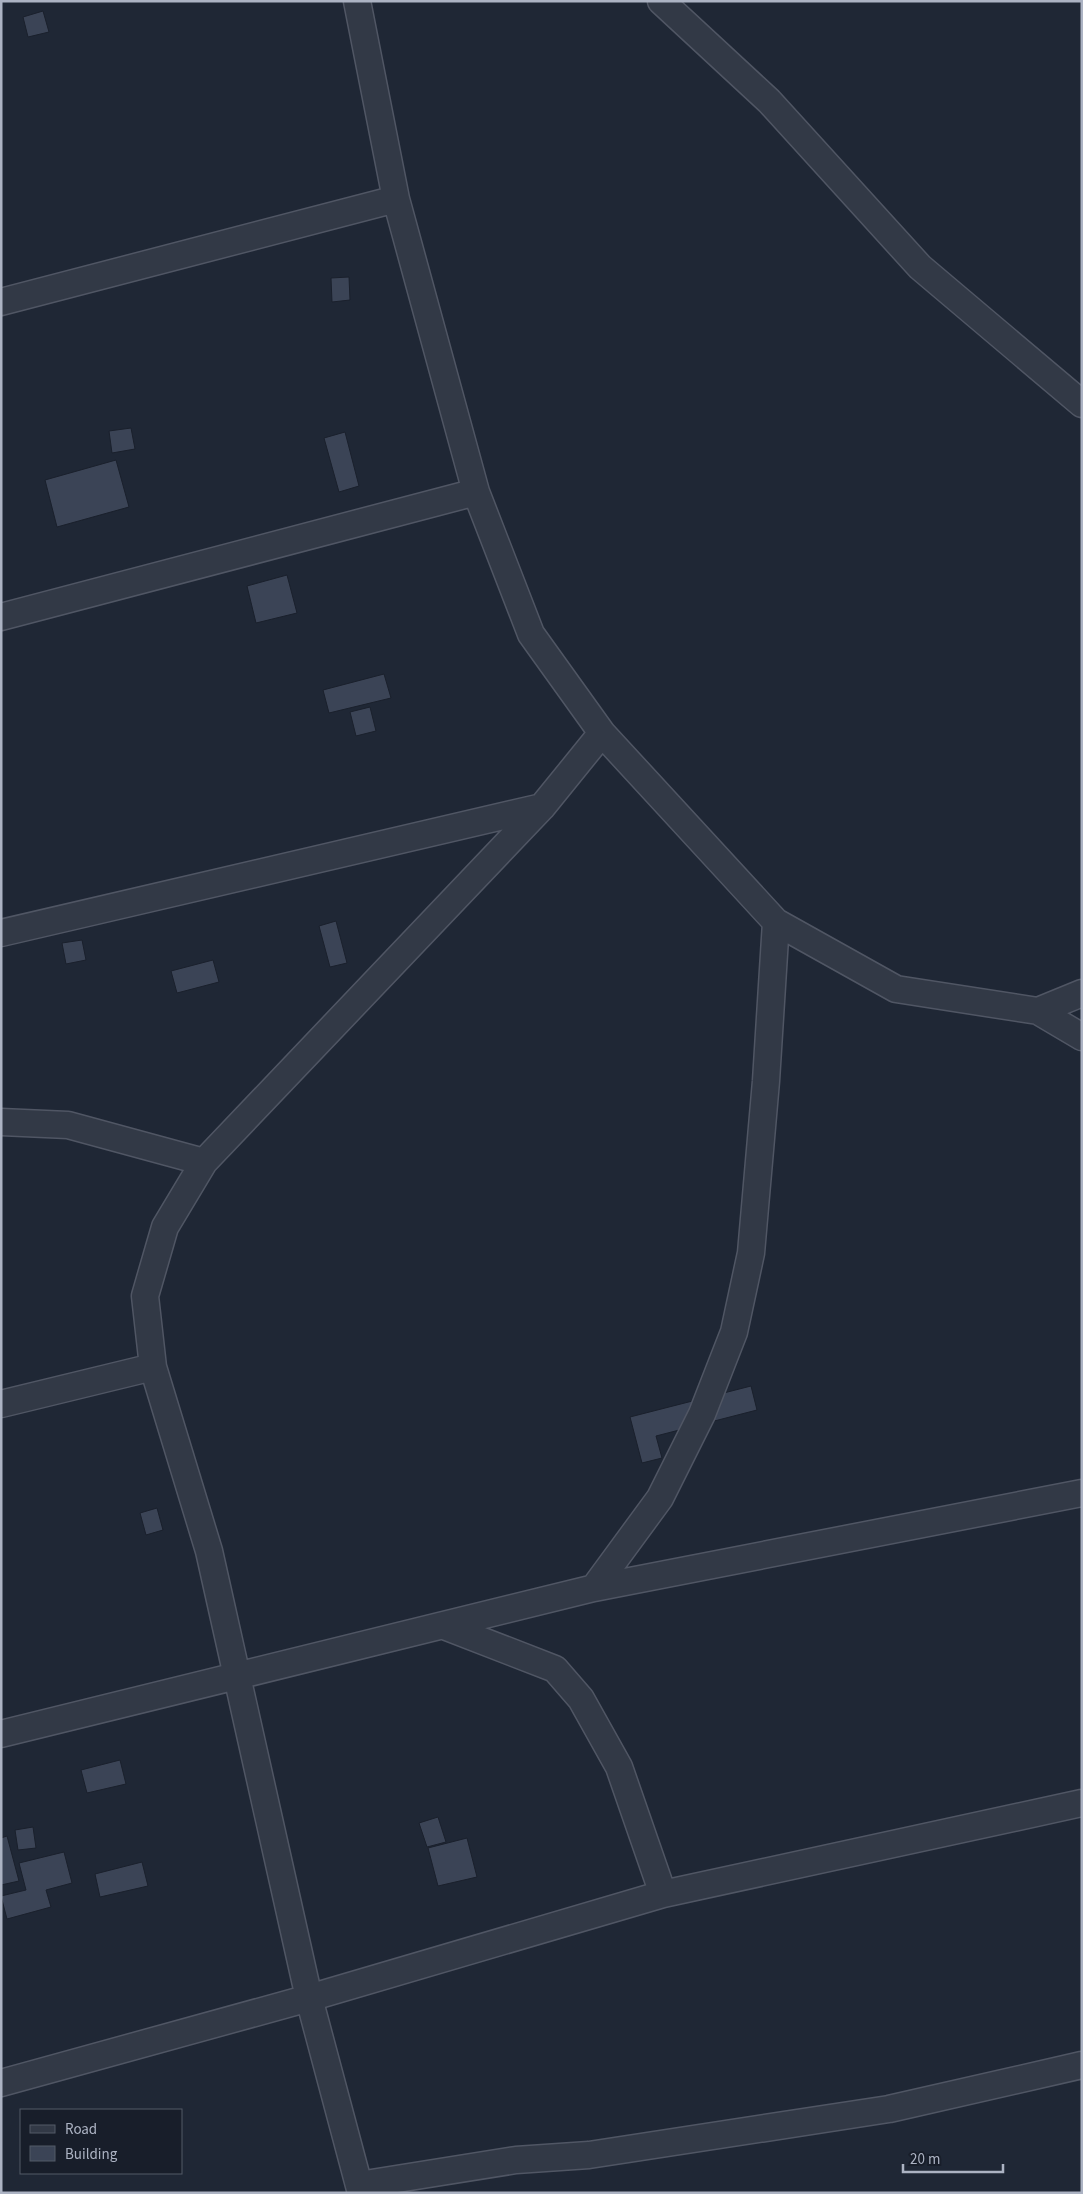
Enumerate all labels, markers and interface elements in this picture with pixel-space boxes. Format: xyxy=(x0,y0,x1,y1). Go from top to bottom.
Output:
legend xyxy=(20,2109,182,2174)
text: Road xyxy=(65,2119,97,2140)
scale bar xyxy=(903,2142,1003,2174)
text: Building xyxy=(65,2144,118,2165)
text: 20 m xyxy=(910,2149,940,2170)

